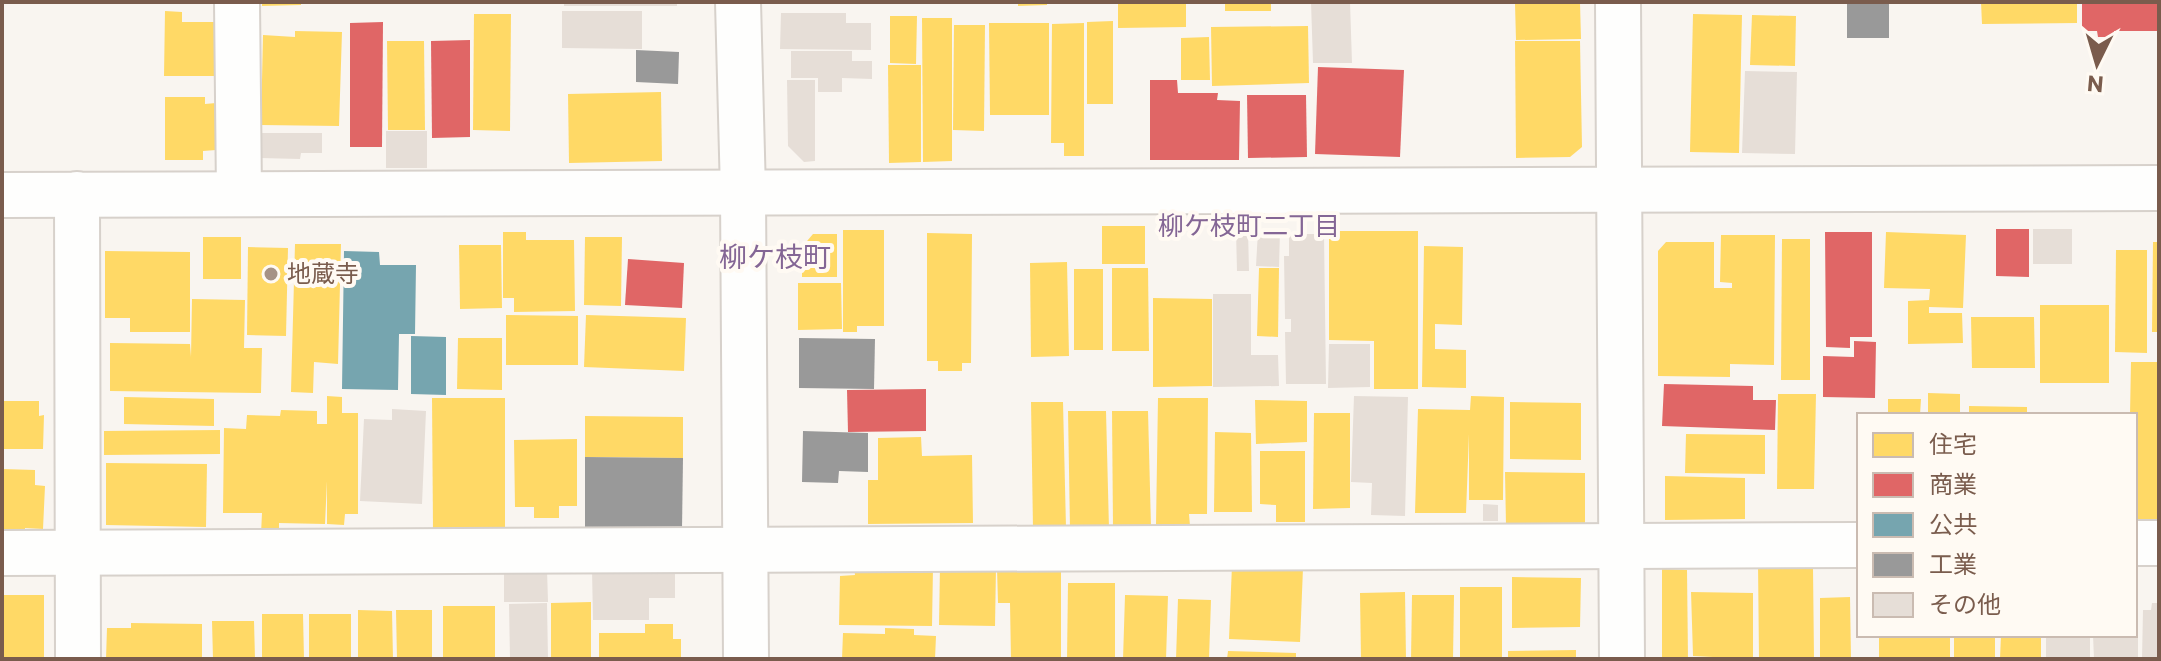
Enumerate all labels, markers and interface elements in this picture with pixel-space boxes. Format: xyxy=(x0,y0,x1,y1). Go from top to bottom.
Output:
north arrow xyxy=(2057,24,2137,104)
text: N xyxy=(2086,70,2105,99)
district label: 柳ケ枝町二丁目 xyxy=(1158,209,1340,240)
district label: 柳ケ枝町 xyxy=(719,239,831,273)
place label: 地蔵寺 xyxy=(287,258,359,287)
marker: 地蔵寺 xyxy=(262,265,280,283)
legend xyxy=(1857,413,2137,637)
text: 住宅 xyxy=(1929,429,1977,458)
text: 商業 xyxy=(1929,469,1977,498)
text: 公共 xyxy=(1929,509,1977,538)
text: 工業 xyxy=(1929,549,1977,578)
text: その他 xyxy=(1929,589,2001,618)

